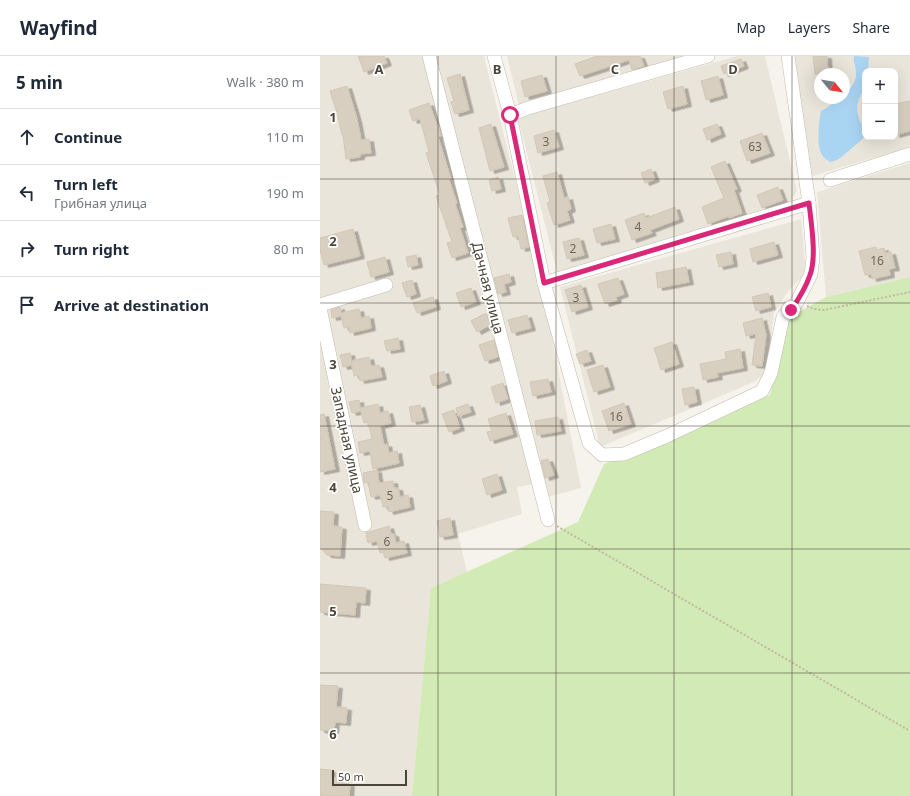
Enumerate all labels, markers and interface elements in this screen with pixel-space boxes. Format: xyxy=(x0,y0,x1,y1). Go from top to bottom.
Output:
text: Wayfind xyxy=(20,15,98,41)
text: Map xyxy=(737,18,766,37)
text: Layers xyxy=(788,18,830,37)
text: Share xyxy=(852,18,890,37)
text: A xyxy=(375,60,384,78)
text: B xyxy=(493,60,501,78)
text: C xyxy=(611,60,619,78)
text: D xyxy=(728,60,738,78)
north arrow xyxy=(814,68,850,104)
map controls xyxy=(862,68,898,140)
button: + xyxy=(862,68,898,104)
text: 5 min xyxy=(16,71,63,94)
text: Walk · 380 m xyxy=(226,73,304,91)
button: − xyxy=(862,104,898,140)
route start xyxy=(501,106,519,124)
text: 1 xyxy=(329,108,337,126)
icon: ahead xyxy=(16,126,38,148)
text: Continue xyxy=(54,127,122,147)
text: 110 m xyxy=(266,128,304,146)
house number: 3 xyxy=(543,133,550,150)
house number: 63 xyxy=(748,138,762,155)
text: Turn left xyxy=(54,174,118,194)
icon: left xyxy=(16,182,38,204)
text: 190 m xyxy=(266,184,304,202)
text: Грибная улица xyxy=(54,194,147,212)
house number: 4 xyxy=(635,218,642,235)
text: 2 xyxy=(329,232,337,250)
icon: right xyxy=(16,238,38,260)
text: Turn right xyxy=(54,239,129,259)
text: 80 m xyxy=(274,240,304,258)
street label: Дачная улица xyxy=(468,240,509,336)
house number: 2 xyxy=(570,240,577,257)
house number: 16 xyxy=(870,252,884,269)
house number: 3 xyxy=(573,289,580,306)
icon: arrive xyxy=(16,294,38,316)
text: Arrive at destination xyxy=(54,295,209,315)
route end xyxy=(782,301,800,319)
text: 3 xyxy=(329,355,337,373)
street label: Западная улица xyxy=(327,385,368,495)
house number: 16 xyxy=(609,408,623,425)
text: 4 xyxy=(329,478,337,496)
house number: 5 xyxy=(387,487,394,504)
house number: 6 xyxy=(384,533,391,550)
text: 5 xyxy=(329,602,337,620)
text: 6 xyxy=(329,725,337,743)
scale bar xyxy=(332,768,407,787)
text: 50 m xyxy=(338,769,364,784)

